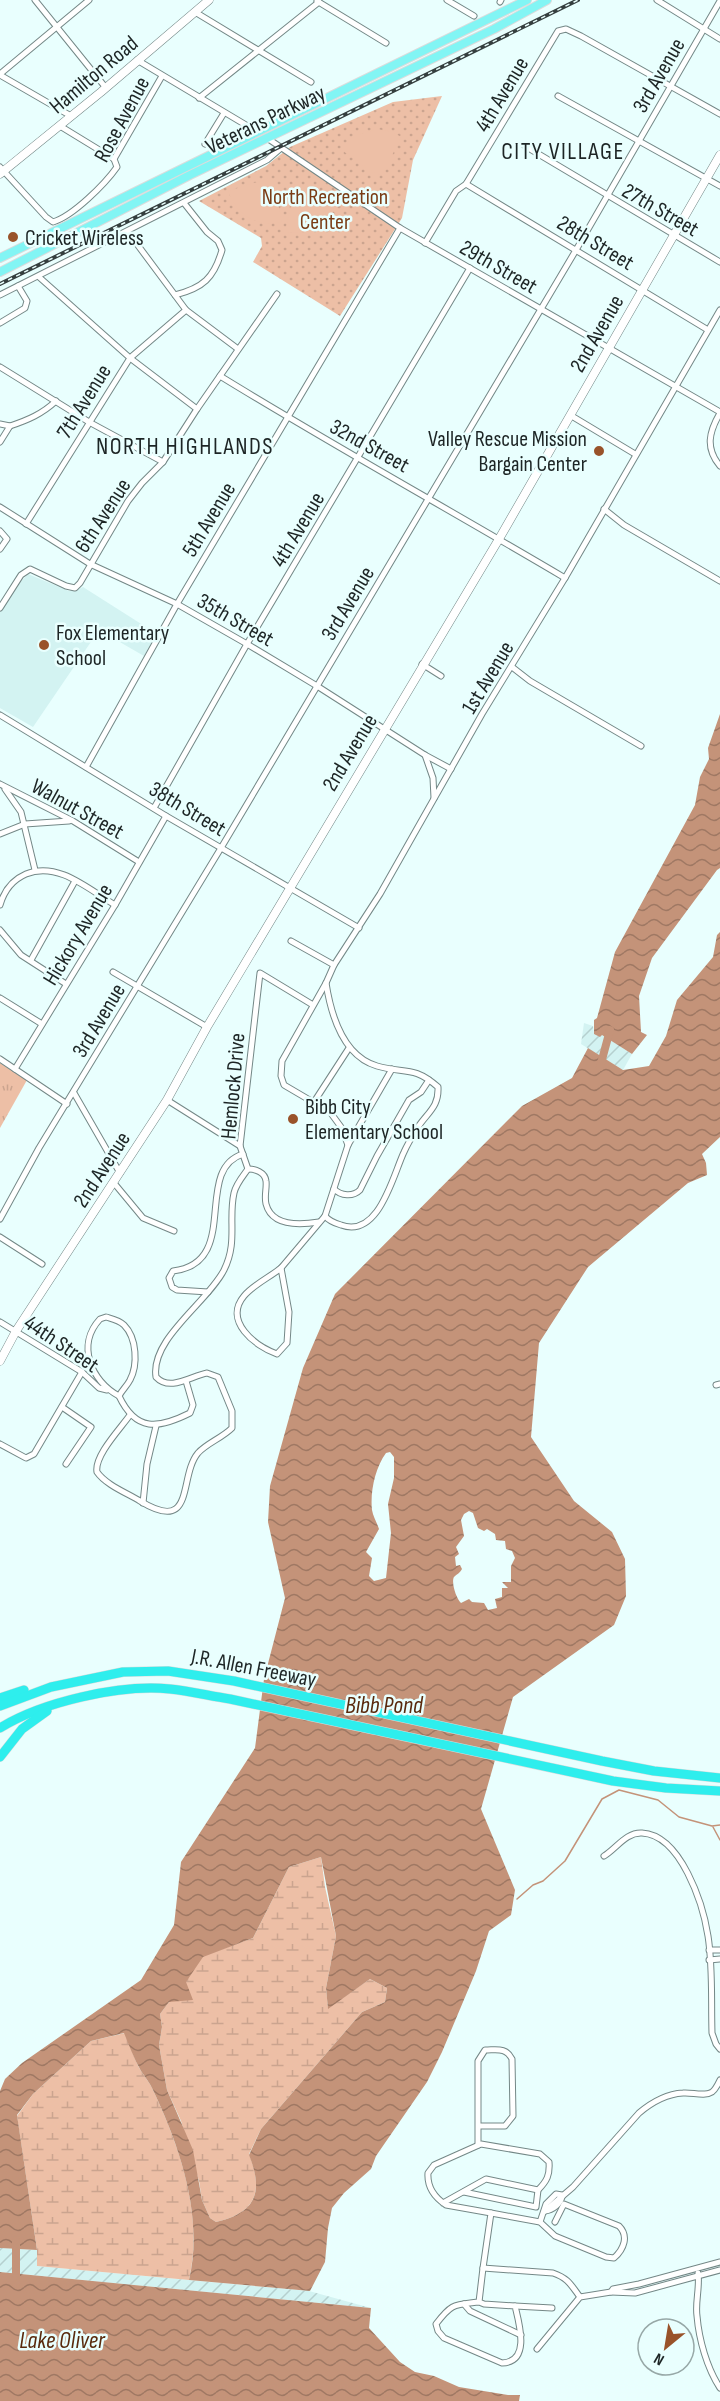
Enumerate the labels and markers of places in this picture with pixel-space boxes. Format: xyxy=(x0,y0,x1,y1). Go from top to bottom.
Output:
place label: Cricket Wireless xyxy=(25,225,144,252)
marker: Cricket Wireless xyxy=(6,230,20,244)
place label: Valley Rescue Mission Bargain Center xyxy=(428,426,587,478)
marker: Valley Rescue Mission Bargain Center xyxy=(592,444,606,458)
place label: Fox Elementary School xyxy=(56,620,170,672)
marker: Fox Elementary School xyxy=(37,638,51,652)
place label: Bibb City Elementary School xyxy=(305,1094,443,1146)
marker: Bibb City Elementary School xyxy=(286,1112,300,1126)

